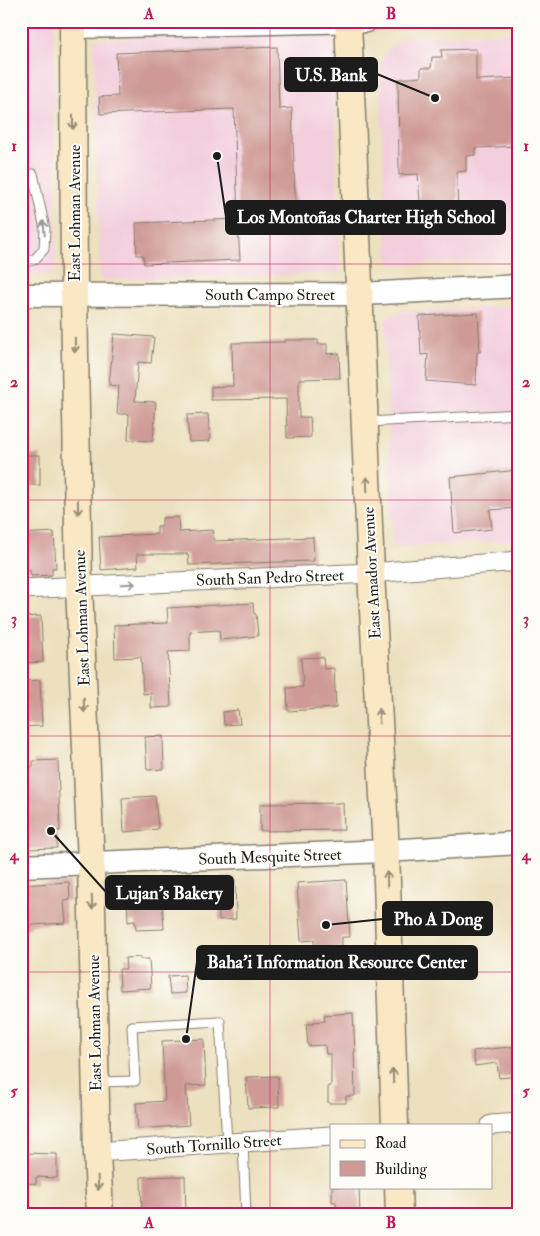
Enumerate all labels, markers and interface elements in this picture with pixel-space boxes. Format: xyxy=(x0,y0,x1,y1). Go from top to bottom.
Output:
text: A xyxy=(143,4,155,24)
text: B xyxy=(386,4,396,24)
callout: U.S. Bank xyxy=(285,58,377,91)
text: U.S. Bank xyxy=(295,64,367,87)
one-way arrow xyxy=(68,114,78,130)
text: 1 xyxy=(11,136,17,156)
text: 1 xyxy=(523,136,529,156)
street label: East Lohman Avenue xyxy=(65,144,85,281)
callout: Los Montoñas Charter High School xyxy=(226,201,505,234)
text: Los Montoñas Charter High School xyxy=(237,206,496,229)
one-way arrow xyxy=(39,220,49,236)
street label: South Campo Street xyxy=(205,285,335,306)
one-way arrow xyxy=(70,336,80,352)
text: 2 xyxy=(10,372,18,392)
text: 2 xyxy=(522,372,530,392)
one-way arrow xyxy=(363,476,372,492)
one-way arrow xyxy=(73,498,83,515)
street label: East Amador Avenue xyxy=(359,506,385,640)
street label: East Lohman Avenue xyxy=(70,549,94,687)
street label: South San Pedro Street xyxy=(196,565,344,591)
one-way arrow xyxy=(120,579,136,588)
text: 3 xyxy=(11,609,17,629)
text: 3 xyxy=(523,609,529,629)
one-way arrow xyxy=(80,696,89,712)
one-way arrow xyxy=(374,709,383,725)
street label: South Mesquite Street xyxy=(198,844,342,870)
text: 4 xyxy=(9,845,20,865)
text: 4 xyxy=(521,845,532,865)
one-way arrow xyxy=(382,871,391,887)
callout: Lujan's Bakery xyxy=(106,876,233,909)
text: Lujan's Bakery xyxy=(115,882,224,905)
one-way arrow xyxy=(87,894,97,910)
callout: Pho A Dong xyxy=(383,902,492,935)
text: Pho A Dong xyxy=(393,908,484,931)
callout: Baha'i Information Resource Center xyxy=(197,946,477,979)
text: Baha'i Information Resource Center xyxy=(207,951,467,974)
street label: East Lohman Avenue xyxy=(84,954,106,1092)
one-way arrow xyxy=(389,1068,398,1084)
text: 5 xyxy=(10,1081,18,1101)
text: 5 xyxy=(522,1081,530,1101)
legend xyxy=(330,1124,492,1188)
street label: South Tornillo Street xyxy=(146,1130,282,1160)
text: Road xyxy=(375,1134,407,1153)
text: Building xyxy=(375,1160,427,1179)
one-way arrow xyxy=(94,1175,103,1191)
text: A xyxy=(143,1213,155,1233)
text: B xyxy=(386,1213,396,1233)

